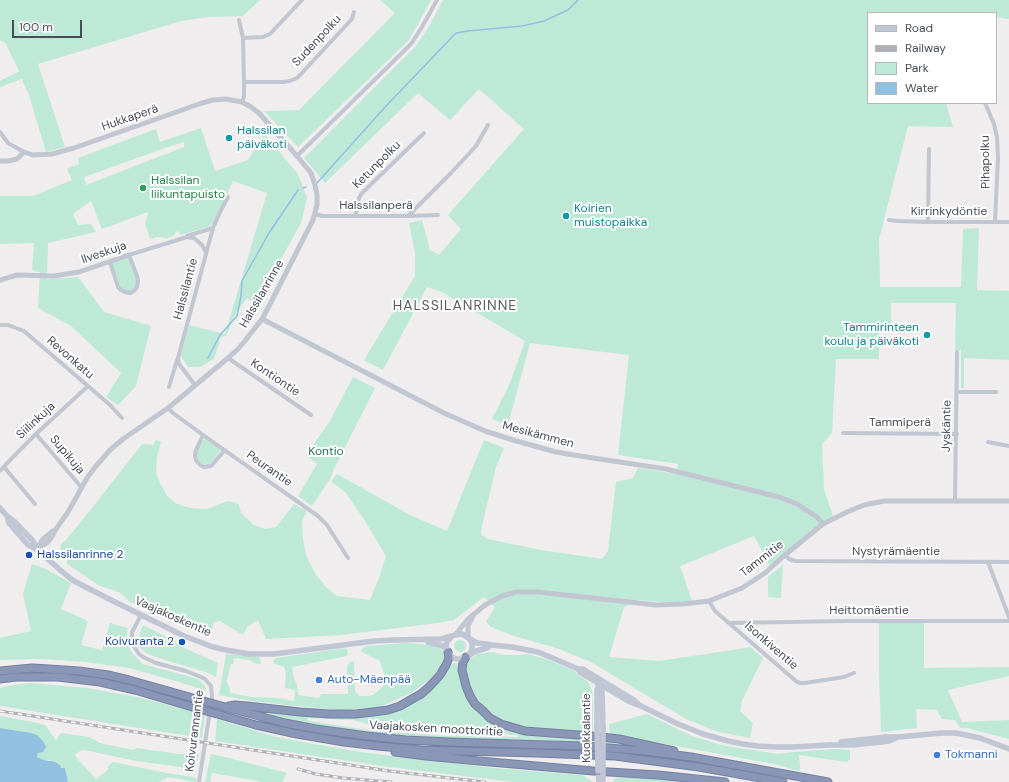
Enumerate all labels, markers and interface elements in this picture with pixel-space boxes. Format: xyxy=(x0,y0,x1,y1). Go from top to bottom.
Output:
scale bar xyxy=(14,12,84,38)
street label: Sudenpolku xyxy=(289,12,345,70)
legend xyxy=(867,12,997,104)
text: 100 m xyxy=(19,19,53,35)
text: Road xyxy=(905,20,933,36)
text: Railway xyxy=(905,40,946,56)
text: Park xyxy=(905,60,929,76)
text: Water xyxy=(905,80,938,96)
street label: Hukkaperä xyxy=(100,102,160,134)
place label: Halssilan päiväkoti xyxy=(237,124,287,152)
marker: Halssilan päiväkoti xyxy=(224,133,234,143)
street label: Pihapolku xyxy=(978,135,994,189)
street label: Ketunpolku xyxy=(350,138,404,192)
place label: Halssilan liikuntapuisto xyxy=(151,174,225,202)
marker: Halssilan liikuntapuisto xyxy=(138,183,148,193)
street label: Halssilanperä xyxy=(339,199,413,213)
place label: Koirien muistopaikka xyxy=(574,202,647,230)
street label: Kirrinkydöntie xyxy=(911,205,987,219)
marker: Koirien muistopaikka xyxy=(561,211,571,221)
street label: Ilveskuja xyxy=(80,239,128,267)
street label: Halssilantie xyxy=(171,257,201,321)
street label: Halssilanrinne xyxy=(237,257,287,331)
district label: HALSSILANRINNE xyxy=(393,298,517,314)
place label: Tammirinteen koulu ja päiväkoti xyxy=(824,321,919,349)
marker: Tammirinteen koulu ja päiväkoti xyxy=(922,330,932,340)
street label: Revonkatu xyxy=(44,334,96,382)
street label: Kontiontie xyxy=(248,356,302,400)
street label: Siilinkuja xyxy=(14,400,58,442)
street label: Jyskäntie xyxy=(939,400,955,452)
street label: Tammiperä xyxy=(869,416,931,430)
street label: Mesikämmen xyxy=(501,419,575,451)
street label: Supikuja xyxy=(47,433,87,477)
park label: Kontio xyxy=(308,445,344,459)
street label: Peurantie xyxy=(243,448,295,490)
street label: Tammitie xyxy=(737,538,787,580)
street label: Nystyrämäentie xyxy=(852,545,940,559)
place label: Halssilanrinne 2 xyxy=(37,548,123,562)
marker: Halssilanrinne 2 xyxy=(24,550,34,560)
street label: Vaajakoskentie xyxy=(132,594,214,640)
street label: Heittomäentie xyxy=(829,604,909,618)
street label: Isonkiventie xyxy=(741,619,801,673)
place label: Koivuranta 2 xyxy=(105,635,174,649)
marker: Koivuranta 2 xyxy=(177,637,187,647)
place label: Auto-Mäenpää xyxy=(327,673,411,687)
marker: Auto-Mäenpää xyxy=(314,675,324,685)
street label: Koivurannantie xyxy=(183,689,207,773)
street label: Kuokkalantie xyxy=(580,693,594,763)
street label: Vaajakosken moottoritie xyxy=(369,718,503,740)
place label: Tokmanni xyxy=(945,748,998,762)
marker: Tokmanni xyxy=(932,750,942,760)

